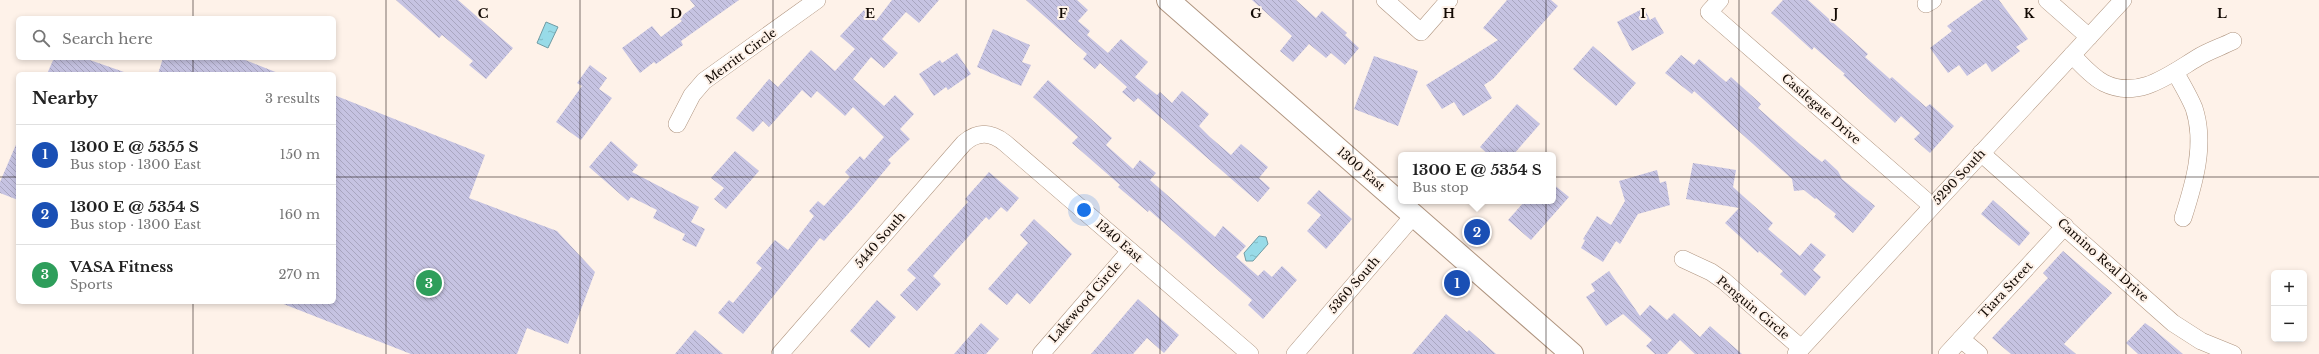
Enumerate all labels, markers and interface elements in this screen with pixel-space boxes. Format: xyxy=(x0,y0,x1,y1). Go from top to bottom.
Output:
text: C xyxy=(478,5,489,22)
text: D xyxy=(670,5,682,22)
text: E xyxy=(865,5,875,22)
text: F xyxy=(1059,5,1068,22)
text: G xyxy=(1250,5,1262,22)
text: H xyxy=(1443,5,1455,22)
text: I xyxy=(1640,5,1646,22)
text: J xyxy=(1830,5,1839,22)
text: K xyxy=(2024,5,2035,22)
text: L xyxy=(2217,5,2227,22)
search box xyxy=(16,16,336,60)
street label: Merritt Circle xyxy=(702,25,779,86)
icon: search xyxy=(30,27,52,49)
text: Search here xyxy=(62,29,153,48)
street label: Castlegate Drive xyxy=(1779,70,1864,147)
text: Nearby xyxy=(32,88,98,109)
text: 3 results xyxy=(265,90,320,107)
text: 1300 E @ 5355 S xyxy=(70,137,198,156)
street label: 1300 East xyxy=(1334,144,1389,194)
text: 1 xyxy=(42,146,48,163)
text: 150 m xyxy=(280,146,320,163)
street label: 5290 South xyxy=(1929,146,1988,208)
popup xyxy=(1398,152,1556,204)
text: Bus stop · 1300 East xyxy=(70,156,201,173)
text: 1300 E @ 5354 S xyxy=(1412,160,1542,179)
text: Bus stop xyxy=(1412,179,1469,196)
text: 1300 E @ 5354 S xyxy=(70,197,199,216)
your location xyxy=(1074,200,1094,220)
text: 2 xyxy=(41,206,49,223)
text: 160 m xyxy=(279,206,320,223)
street label: 5440 South xyxy=(851,209,908,271)
street label: Camino Real Drive xyxy=(2055,215,2152,305)
text: Bus stop · 1300 East xyxy=(70,216,201,233)
street label: 1340 East xyxy=(1093,216,1146,265)
pin: 2 xyxy=(1464,217,1490,247)
street label: 5360 South xyxy=(1325,253,1382,316)
text: VASA Fitness xyxy=(70,257,173,276)
street label: Lakewood Circle xyxy=(1045,258,1124,345)
street label: Tiara Street xyxy=(1976,258,2036,321)
text: 3 xyxy=(41,266,49,283)
text: 270 m xyxy=(279,266,320,283)
pin: 3 xyxy=(416,268,442,298)
pin: 1 xyxy=(1444,268,1470,298)
map controls xyxy=(2271,270,2307,342)
button: + xyxy=(2271,270,2307,306)
street label: Penguin Circle xyxy=(1714,273,1793,343)
text: Sports xyxy=(70,276,113,293)
button: − xyxy=(2271,306,2307,342)

